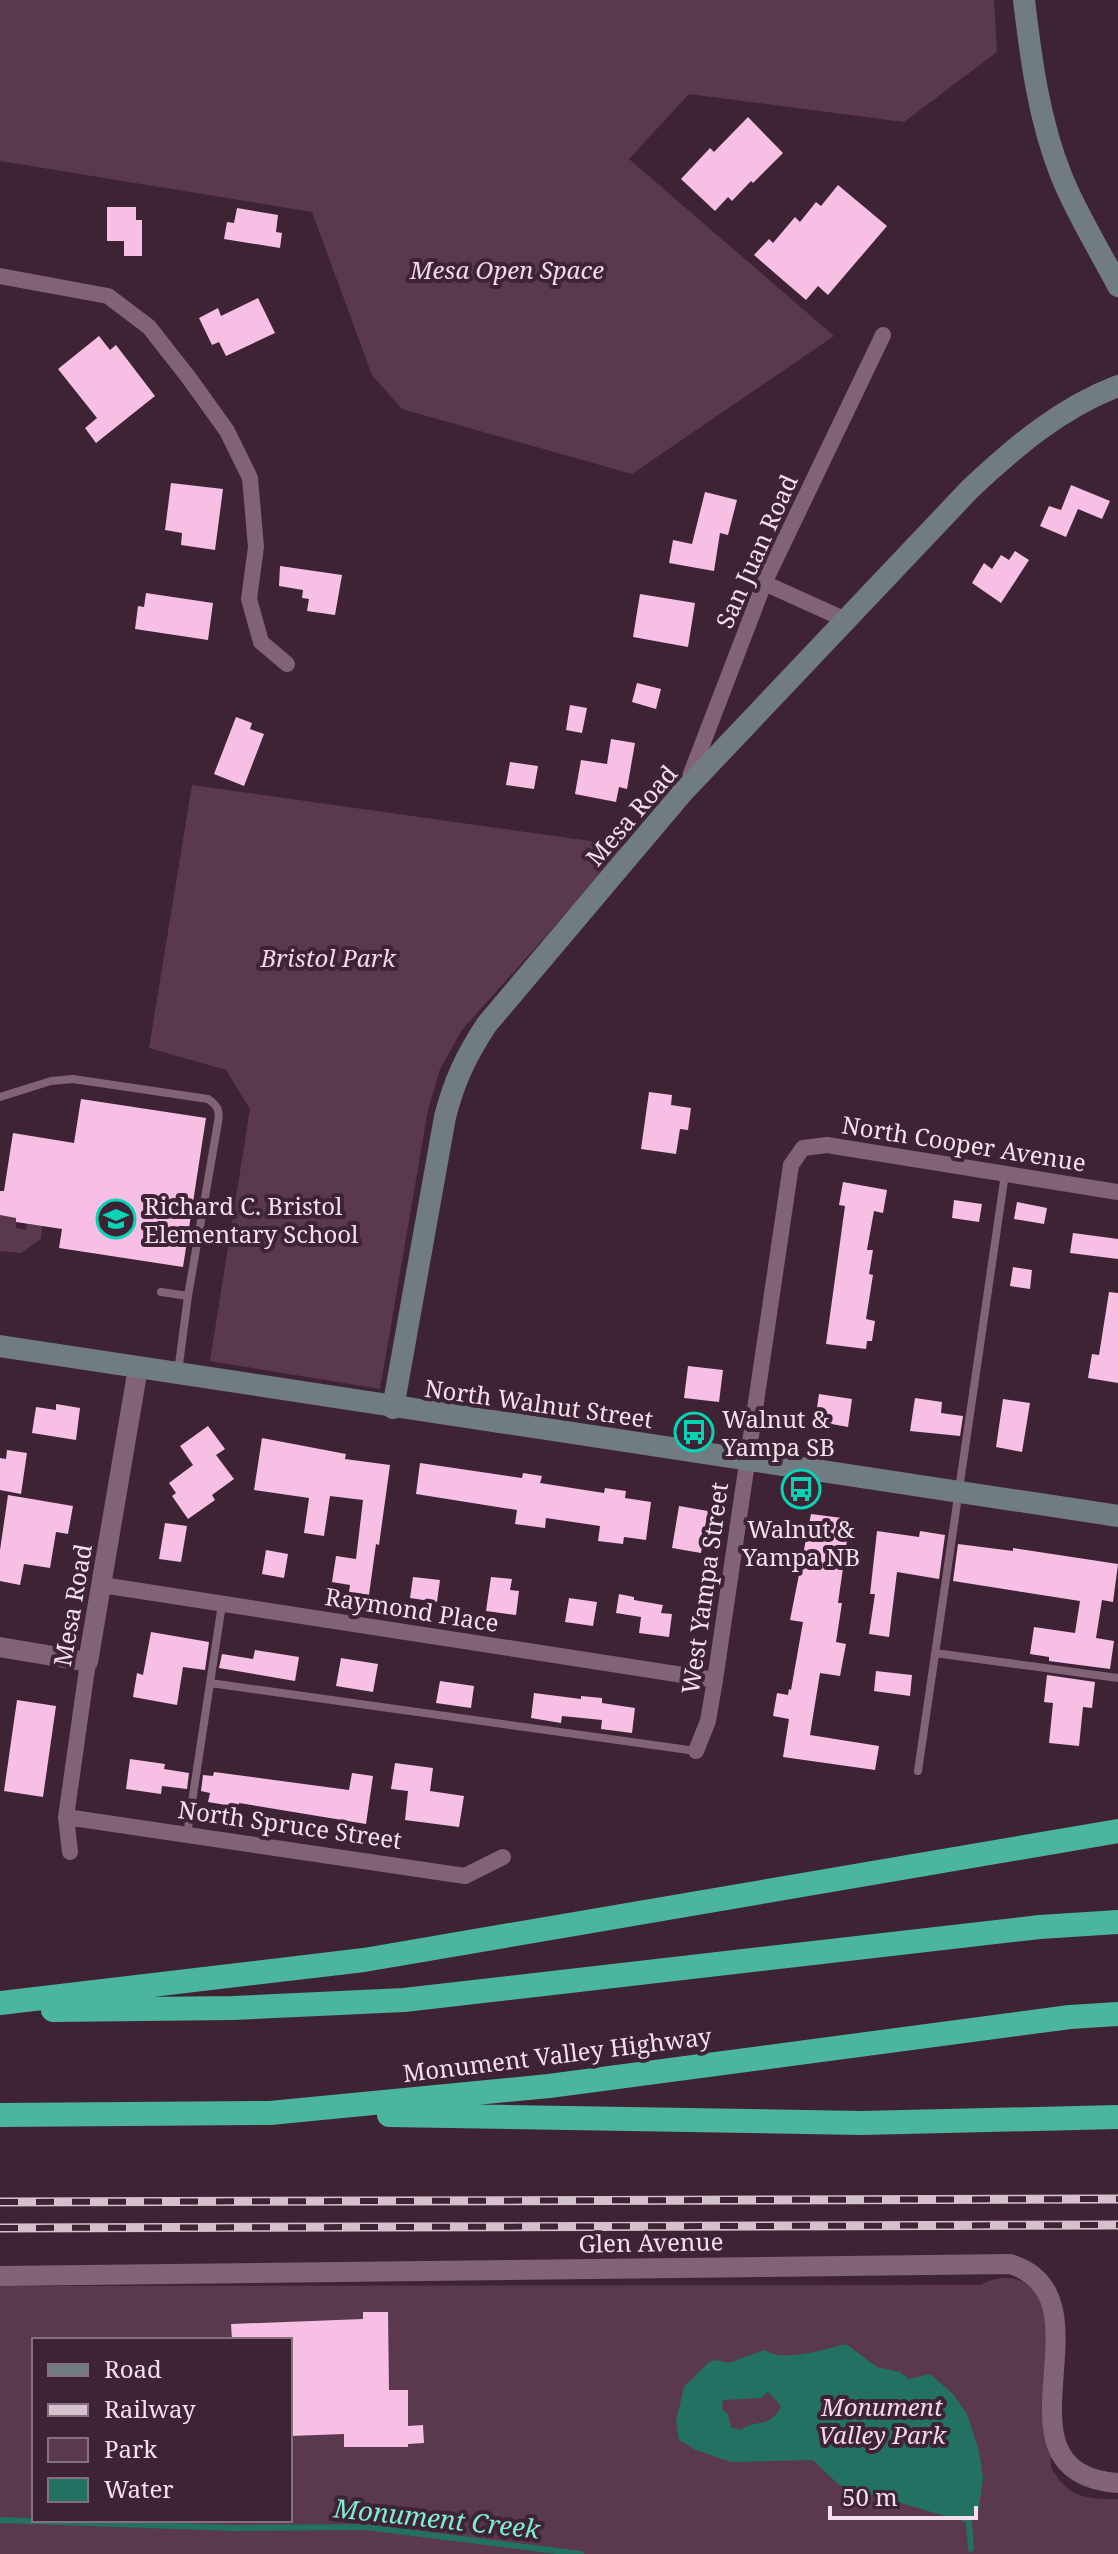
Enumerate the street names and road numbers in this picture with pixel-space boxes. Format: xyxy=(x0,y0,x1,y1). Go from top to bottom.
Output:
street label: San Juan Road xyxy=(707,469,805,633)
street label: Mesa Road xyxy=(578,757,684,873)
street label: North Cooper Avenue xyxy=(840,1107,1088,1179)
street label: North Walnut Street xyxy=(423,1371,655,1435)
street label: West Yampa Street xyxy=(673,1480,735,1696)
street label: Mesa Road xyxy=(45,1541,99,1669)
street label: Raymond Place xyxy=(323,1579,501,1639)
street label: North Spruce Street xyxy=(176,1792,404,1856)
street label: Monument Valley Highway xyxy=(401,2019,714,2089)
street label: Glen Avenue xyxy=(578,2224,724,2260)

